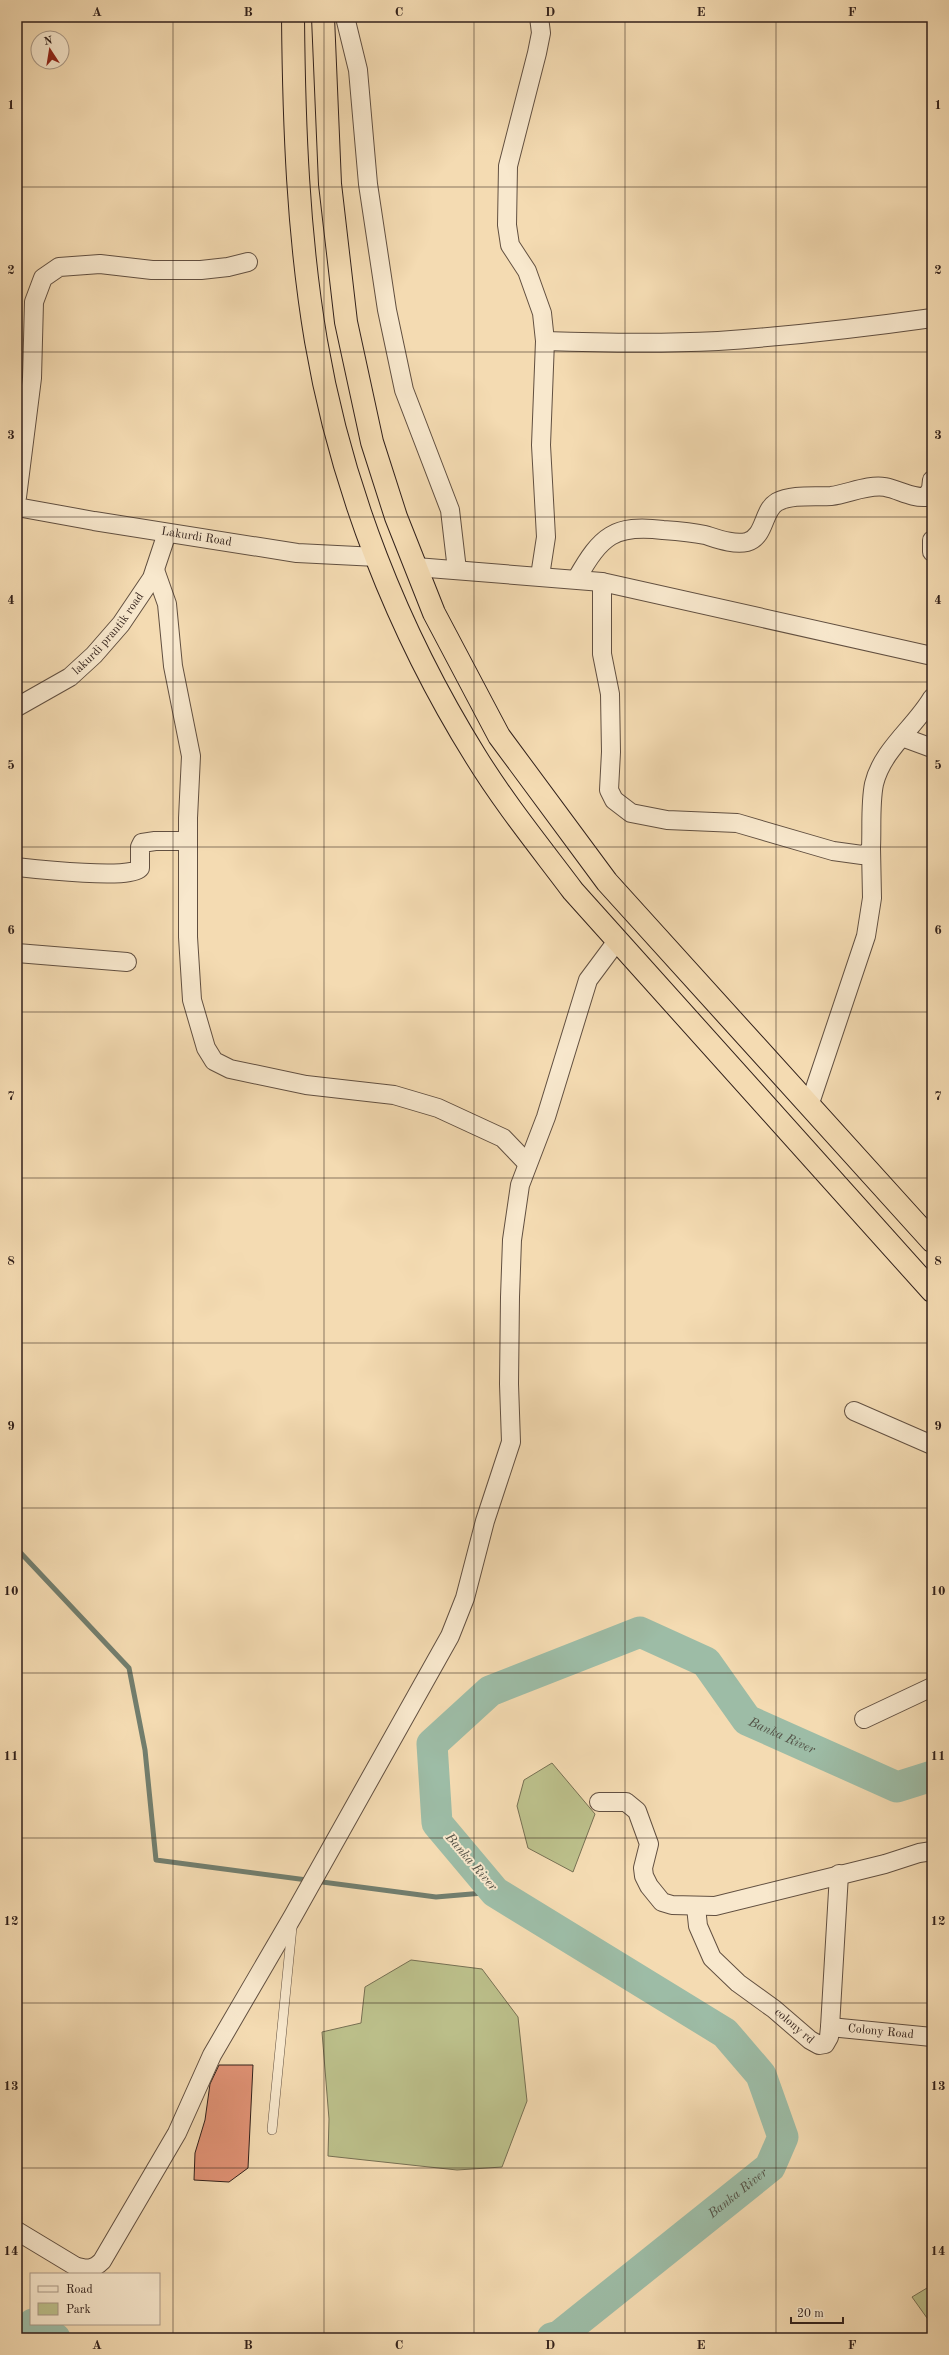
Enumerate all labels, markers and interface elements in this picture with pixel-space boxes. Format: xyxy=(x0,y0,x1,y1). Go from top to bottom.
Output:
text: A xyxy=(92,6,102,19)
text: B xyxy=(243,6,253,19)
text: C xyxy=(395,6,403,19)
text: D xyxy=(545,6,555,19)
text: E xyxy=(697,6,706,19)
text: F xyxy=(848,6,857,19)
north arrow xyxy=(30,30,70,70)
text: N xyxy=(43,35,54,48)
text: 1 xyxy=(7,99,15,112)
text: 1 xyxy=(934,99,942,112)
text: 2 xyxy=(7,264,15,277)
text: 2 xyxy=(934,264,942,277)
text: 3 xyxy=(7,429,15,442)
text: 3 xyxy=(934,429,942,442)
street label: Lakurdi Road xyxy=(160,526,233,549)
street label: lakurdi prantik road xyxy=(71,591,146,677)
text: 4 xyxy=(7,594,15,607)
text: 4 xyxy=(934,594,942,607)
text: 5 xyxy=(7,759,15,772)
text: 5 xyxy=(934,759,942,772)
text: 6 xyxy=(7,924,15,937)
text: 6 xyxy=(934,924,942,937)
text: 7 xyxy=(7,1090,15,1103)
text: 7 xyxy=(934,1090,942,1103)
text: 8 xyxy=(7,1255,15,1268)
text: 8 xyxy=(934,1255,942,1268)
text: 9 xyxy=(7,1420,15,1433)
text: 9 xyxy=(934,1420,942,1433)
text: 10 xyxy=(3,1585,19,1598)
text: 10 xyxy=(930,1585,946,1598)
water label: Banka River xyxy=(746,1715,817,1756)
text: 11 xyxy=(3,1750,19,1763)
text: 11 xyxy=(930,1750,946,1763)
water label: Banka River xyxy=(442,1830,499,1893)
text: 12 xyxy=(3,1915,19,1928)
text: 12 xyxy=(930,1915,946,1928)
street label: colony rd xyxy=(772,2006,816,2046)
street label: Colony Road xyxy=(847,2023,914,2041)
text: 13 xyxy=(3,2080,19,2093)
text: 13 xyxy=(930,2080,946,2093)
water label: Banka River xyxy=(705,2165,770,2221)
text: 14 xyxy=(3,2245,19,2258)
text: 14 xyxy=(930,2245,946,2258)
legend xyxy=(30,2273,160,2325)
text: Road xyxy=(66,2284,93,2296)
scale bar xyxy=(791,2299,843,2325)
text: Park xyxy=(66,2304,91,2316)
text: 20 m xyxy=(797,2308,824,2320)
text: A xyxy=(92,2339,102,2352)
text: B xyxy=(243,2339,253,2352)
text: C xyxy=(395,2339,403,2352)
text: D xyxy=(545,2339,555,2352)
text: E xyxy=(697,2339,706,2352)
text: F xyxy=(848,2339,857,2352)

